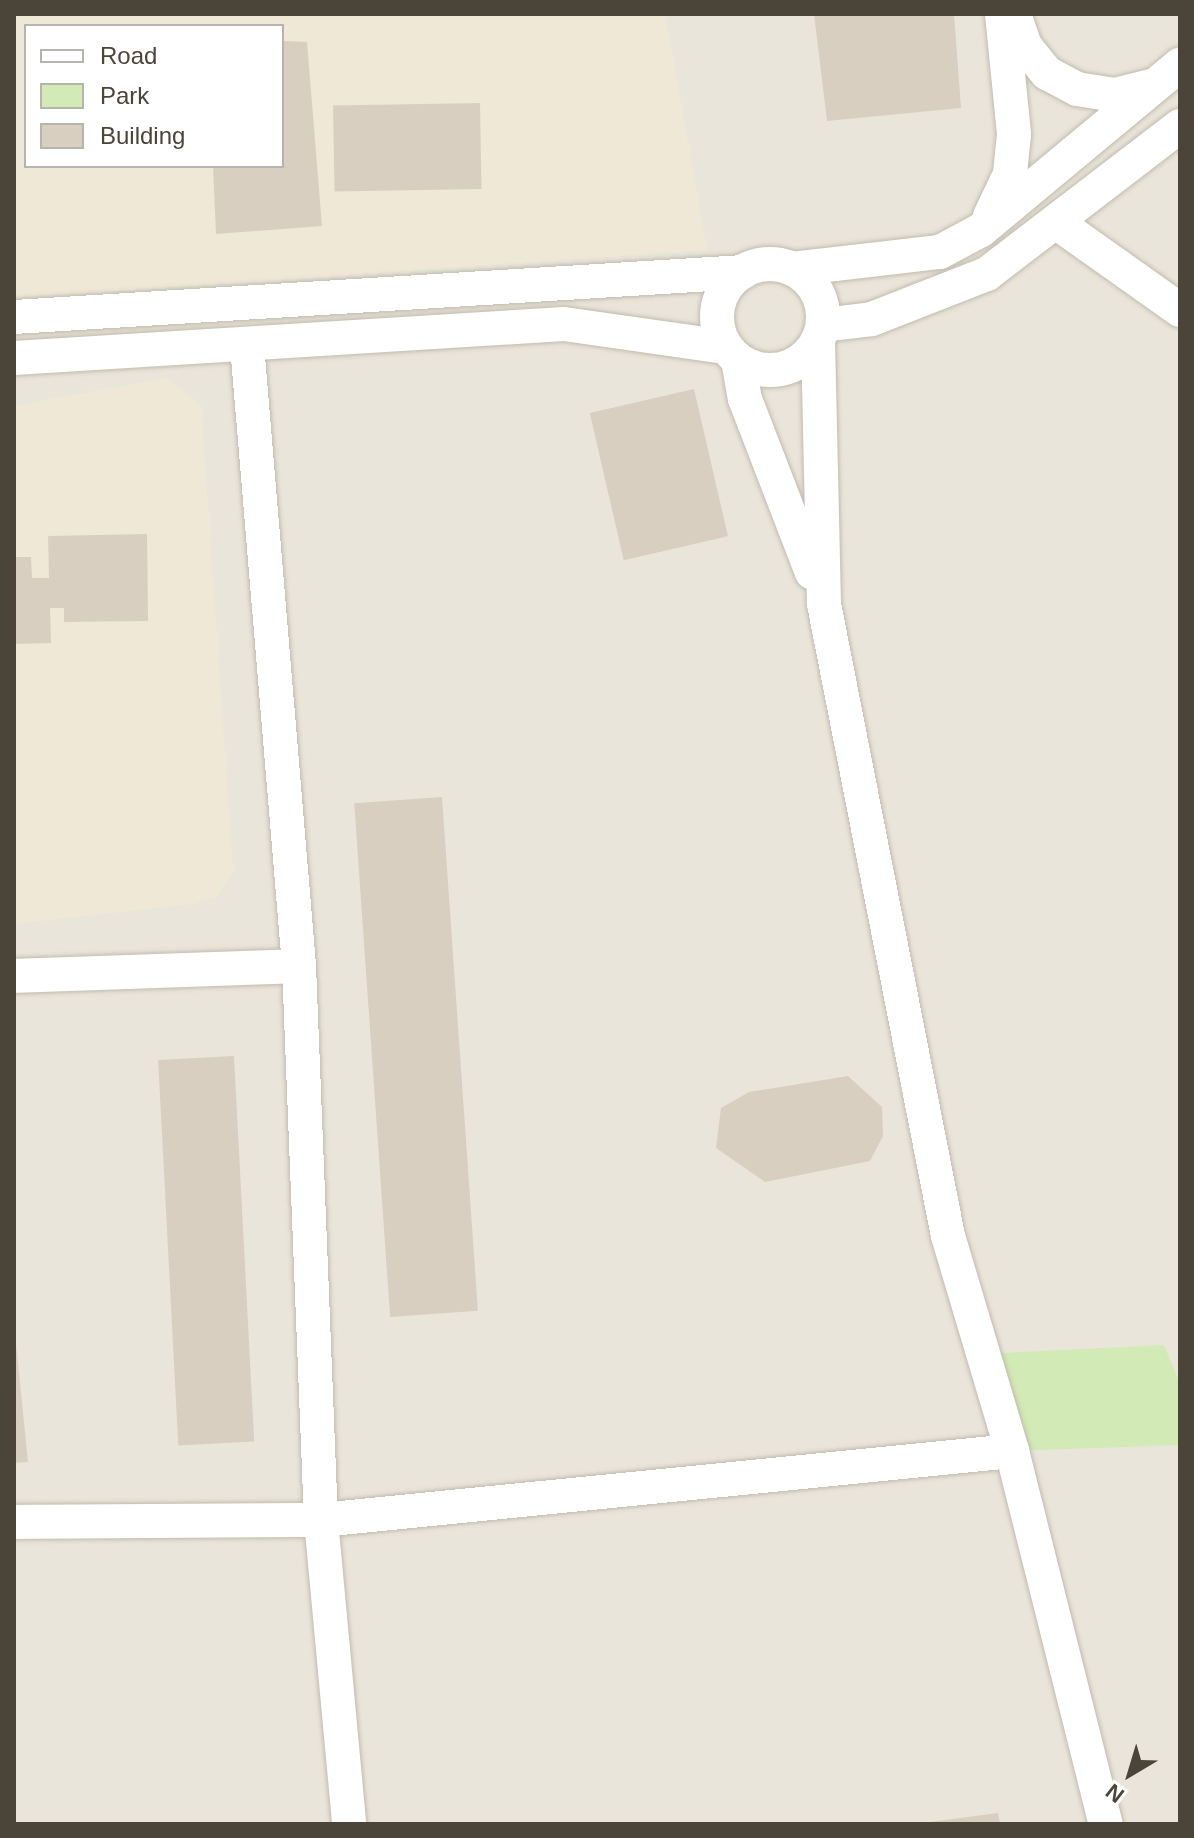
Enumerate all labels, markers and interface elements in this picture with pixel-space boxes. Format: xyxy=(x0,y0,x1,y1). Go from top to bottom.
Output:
legend xyxy=(24,24,284,168)
text: Road xyxy=(100,42,157,69)
text: Park xyxy=(100,82,149,109)
text: Building xyxy=(100,122,185,149)
north arrow xyxy=(1090,1734,1170,1814)
text: N xyxy=(1101,1779,1129,1808)

